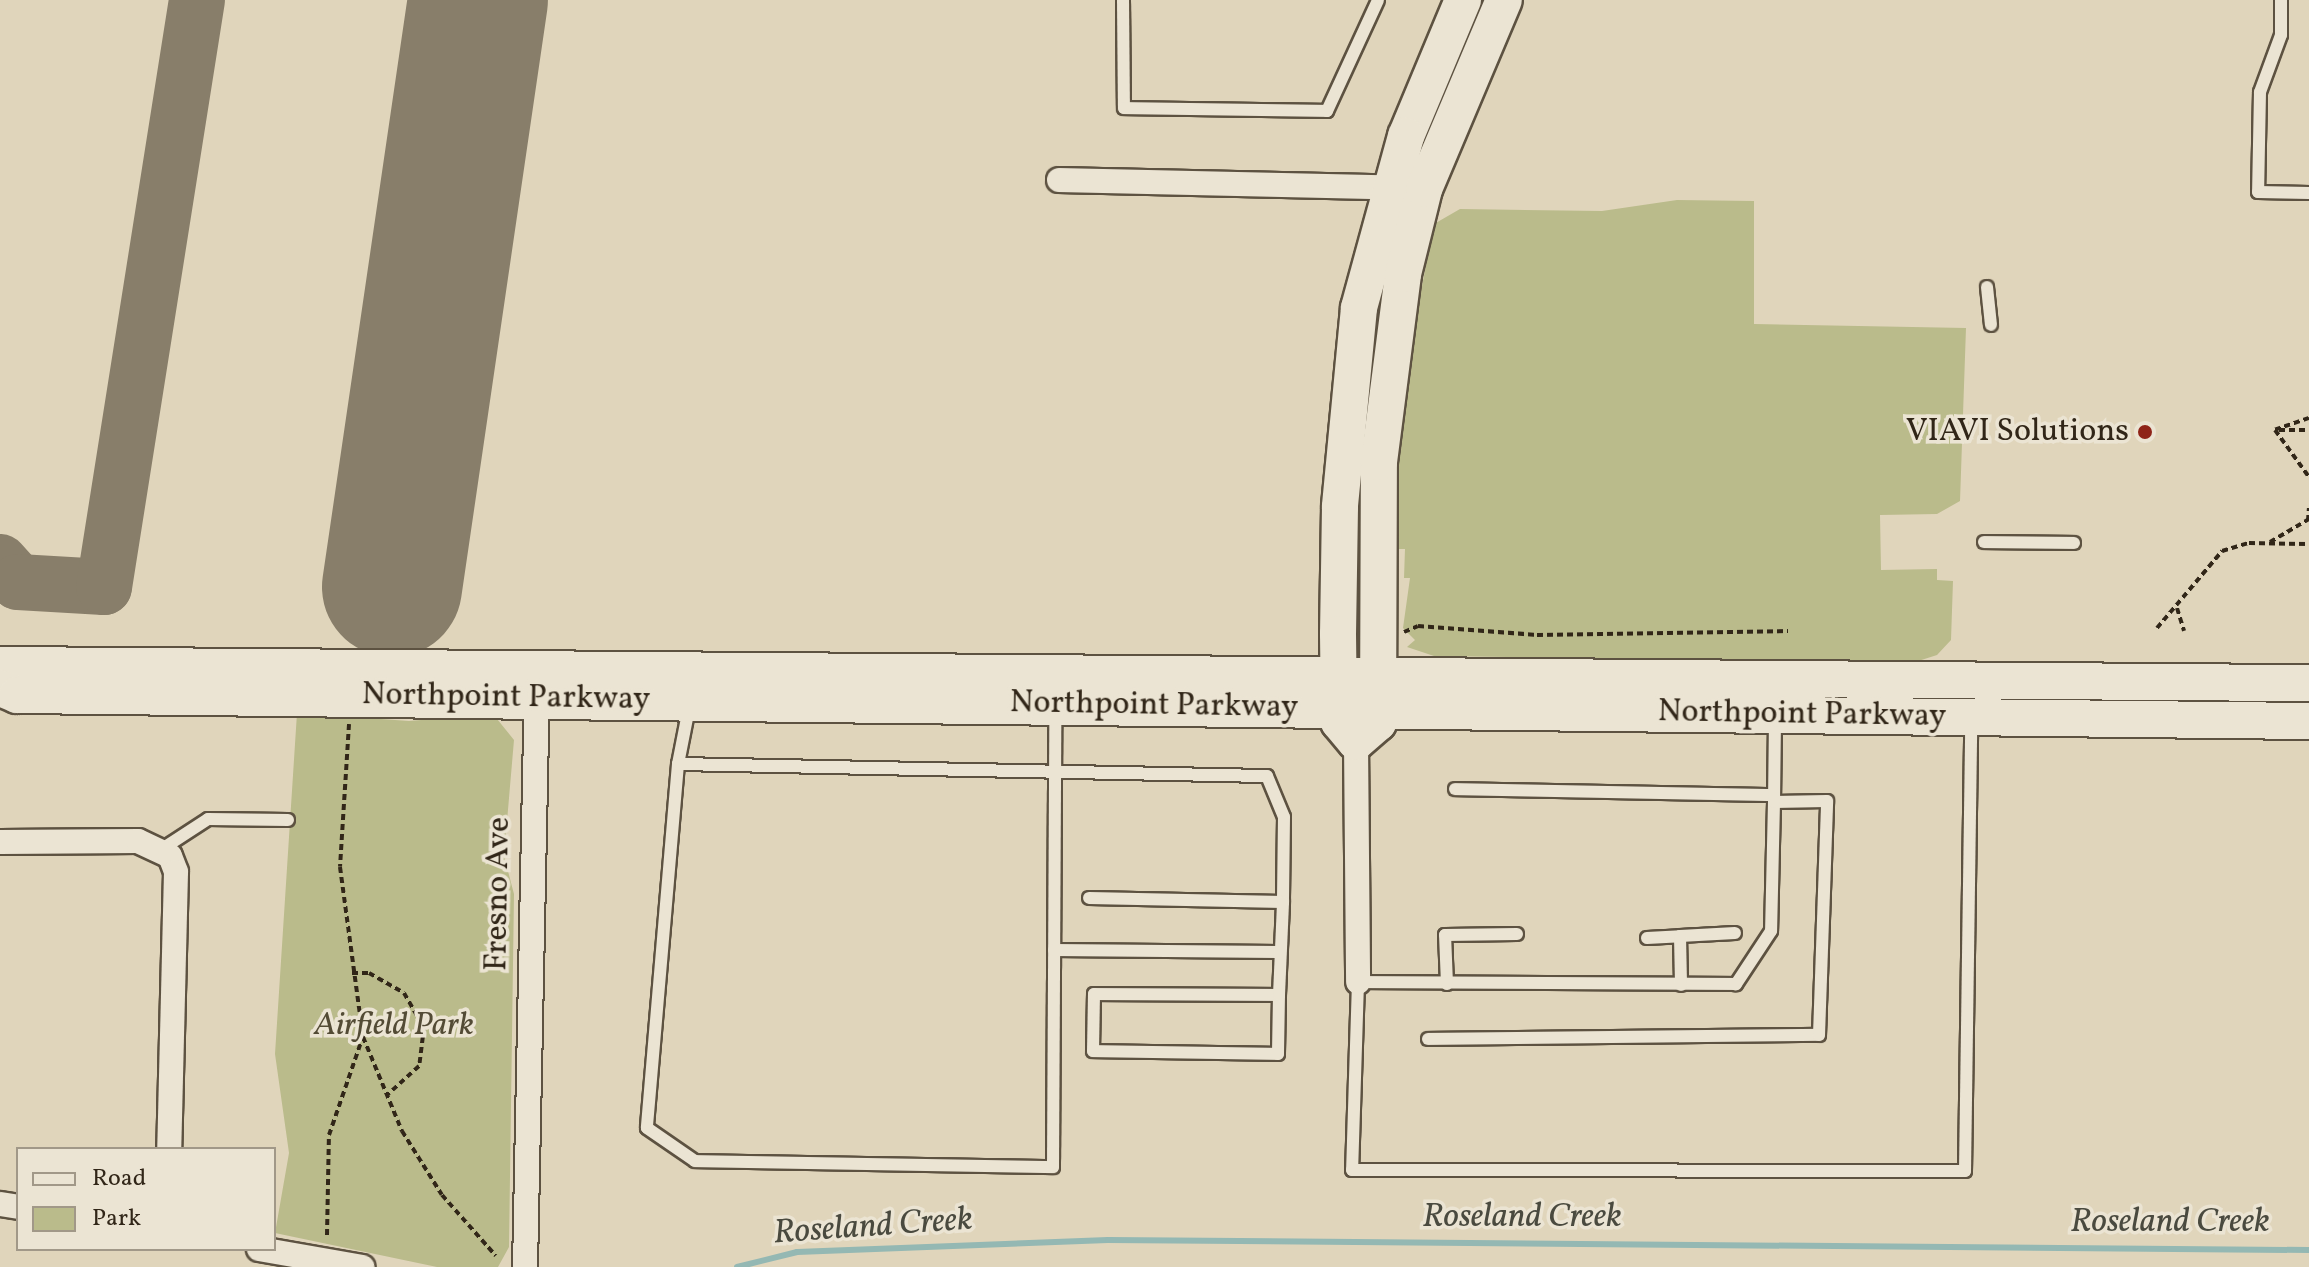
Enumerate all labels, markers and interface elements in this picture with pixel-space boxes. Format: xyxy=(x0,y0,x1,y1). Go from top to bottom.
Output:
place label: VIAVI Solutions xyxy=(1906,413,2129,451)
marker: VIAVI Solutions xyxy=(2136,423,2154,441)
street label: Northpoint Parkway xyxy=(361,676,651,720)
street label: Northpoint Parkway xyxy=(1009,684,1299,728)
street label: Northpoint Parkway xyxy=(1657,693,1947,737)
street label: Fresno Ave xyxy=(478,817,520,971)
park label: Airfield Park xyxy=(314,1007,474,1045)
legend xyxy=(16,1147,276,1251)
text: Road xyxy=(92,1162,146,1196)
water label: Roseland Creek xyxy=(1422,1198,1622,1238)
water label: Roseland Creek xyxy=(772,1200,974,1254)
text: Park xyxy=(92,1202,141,1236)
water label: Roseland Creek xyxy=(2070,1203,2270,1243)

